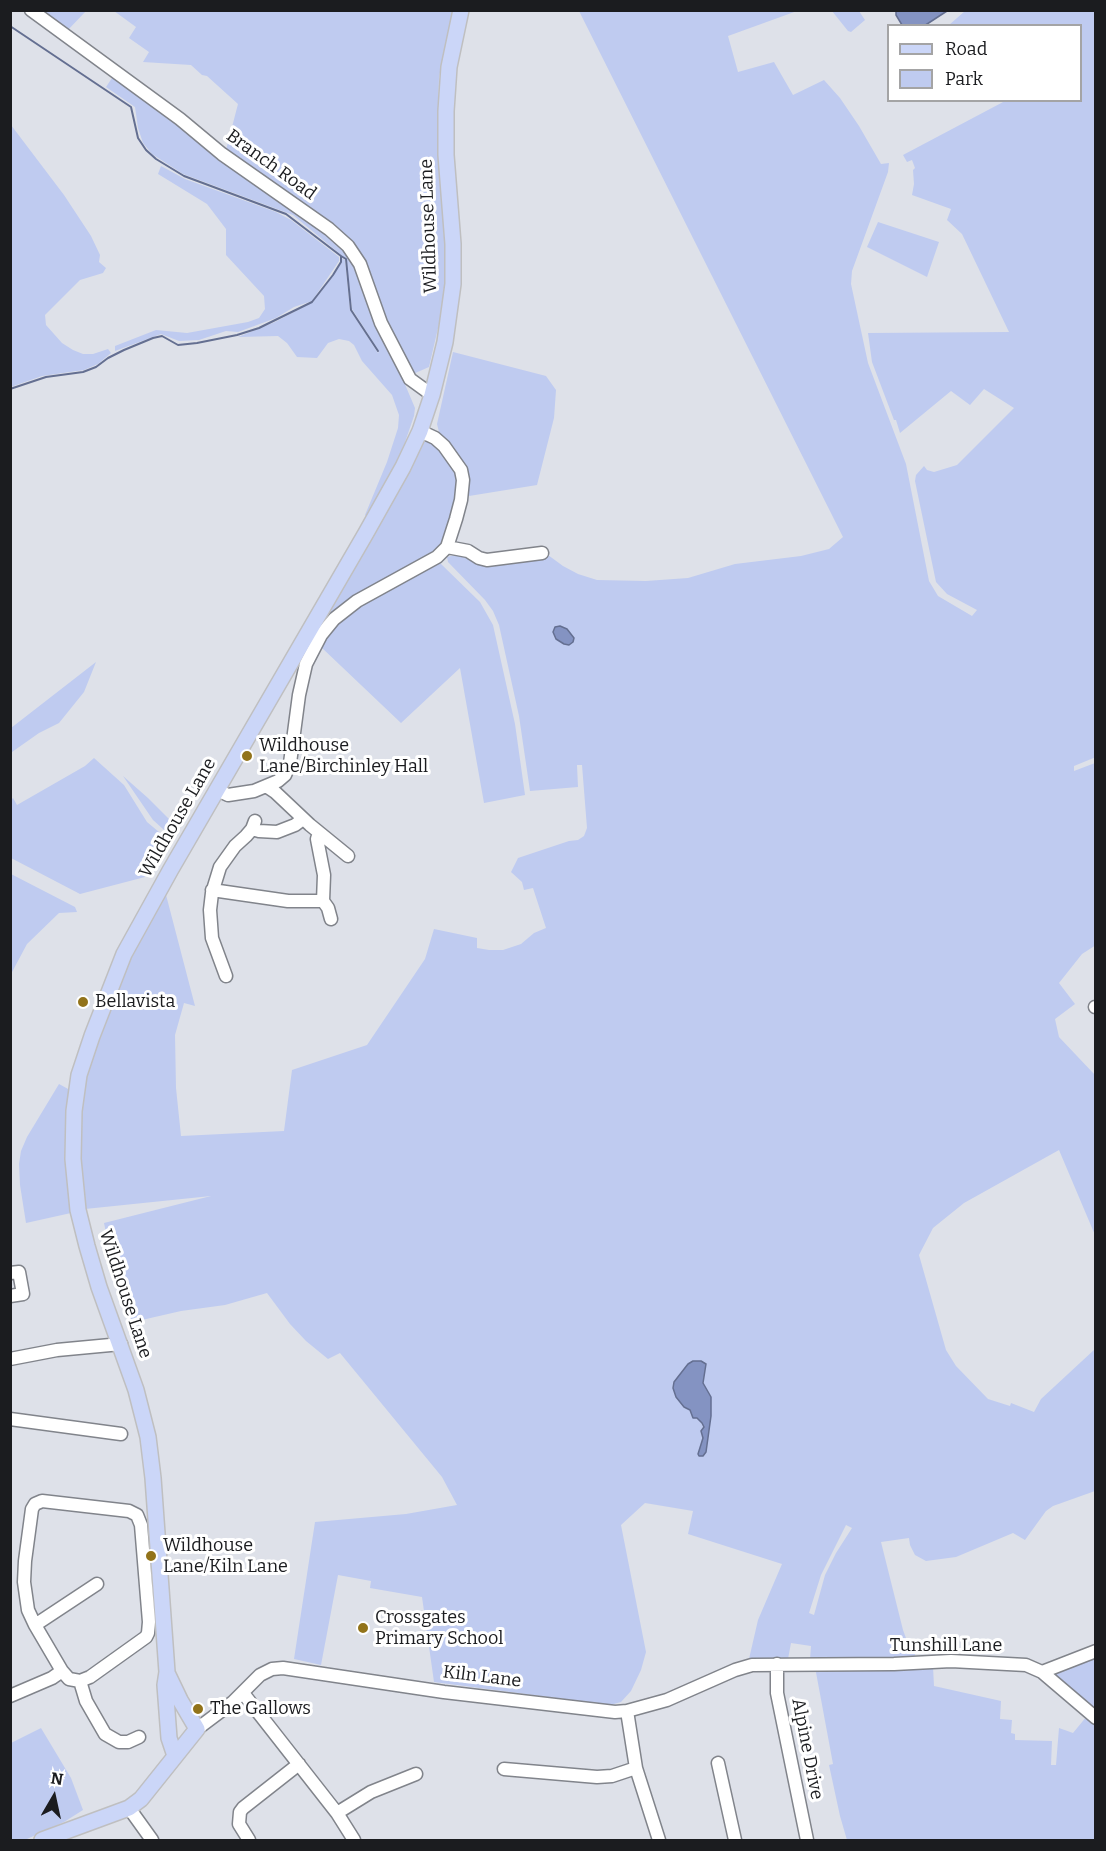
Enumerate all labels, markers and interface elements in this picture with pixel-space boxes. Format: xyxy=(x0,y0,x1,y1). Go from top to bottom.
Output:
legend xyxy=(887,24,1082,102)
text: Road xyxy=(945,38,987,60)
text: Park xyxy=(945,68,983,90)
street label: Branch Road xyxy=(222,125,320,205)
street label: Wildhouse Lane xyxy=(416,158,442,294)
place label: Wildhouse Lane/Birchinley Hall xyxy=(259,735,428,777)
marker: Wildhouse Lane/Birchinley Hall xyxy=(240,749,254,763)
street label: Wildhouse Lane xyxy=(135,754,221,882)
place label: Bellavista xyxy=(95,991,175,1013)
marker: Bellavista xyxy=(76,995,90,1009)
street label: Wildhouse Lane xyxy=(94,1227,156,1361)
place label: Wildhouse Lane/Kiln Lane xyxy=(163,1535,288,1578)
marker: Wildhouse Lane/Kiln Lane xyxy=(144,1549,158,1563)
place label: Crossgates Primary School xyxy=(375,1607,504,1650)
marker: Crossgates Primary School xyxy=(356,1621,370,1635)
street label: Tunshill Lane xyxy=(890,1635,1002,1657)
street label: Kiln Lane xyxy=(442,1661,522,1693)
street label: Alpine Drive xyxy=(787,1696,827,1802)
place label: The Gallows xyxy=(210,1698,311,1720)
marker: The Gallows xyxy=(191,1702,205,1716)
north arrow xyxy=(24,1767,84,1827)
text: N xyxy=(49,1768,64,1789)

